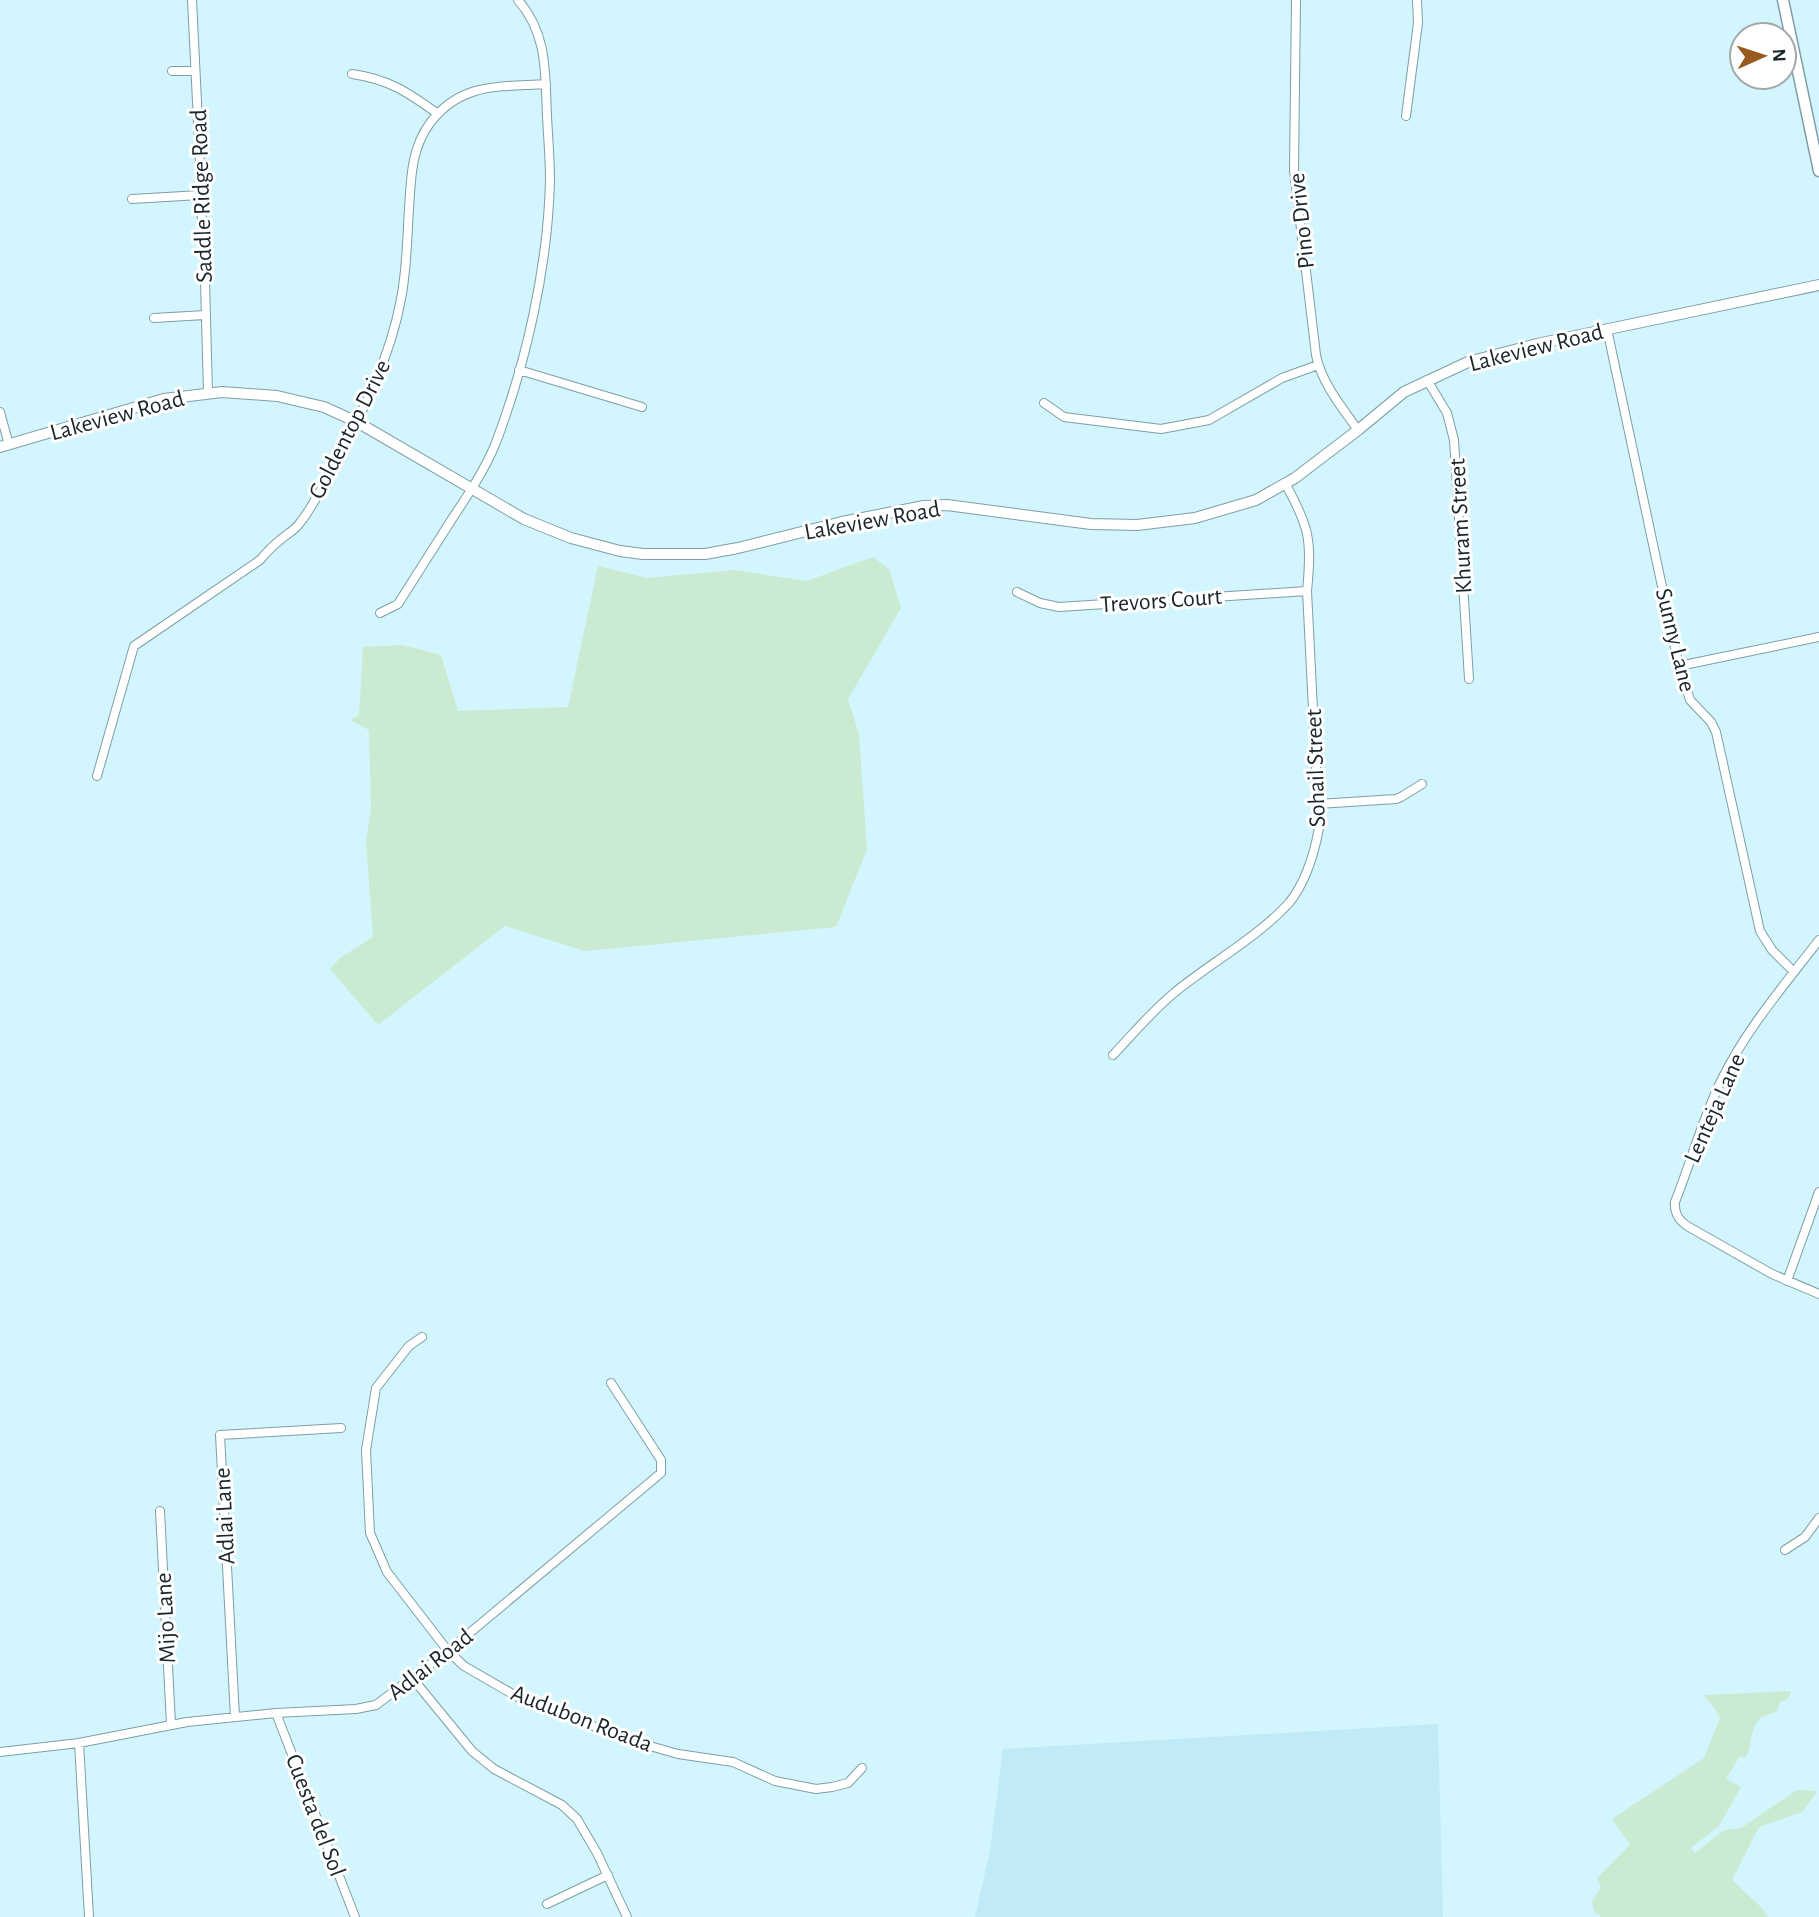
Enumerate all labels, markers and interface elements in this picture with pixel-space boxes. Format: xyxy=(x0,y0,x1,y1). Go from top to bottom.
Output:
north arrow xyxy=(1728,21,1798,91)
text: N xyxy=(1769,48,1788,62)
street label: Saddle Ridge Road xyxy=(187,109,217,283)
street label: Pino Drive xyxy=(1285,172,1319,270)
street label: Lakeview Road xyxy=(1467,320,1606,376)
street label: Goldentop Drive xyxy=(305,356,395,503)
street label: Lakeview Road xyxy=(48,387,187,445)
street label: Khuram Street xyxy=(1445,457,1477,594)
street label: Lakeview Road xyxy=(802,497,942,545)
street label: Trevors Court xyxy=(1099,585,1223,617)
street label: Sunny Lane xyxy=(1651,586,1699,695)
street label: Sohail Street xyxy=(1302,708,1330,828)
street label: Lenteja Lane xyxy=(1680,1050,1750,1167)
street label: Adlai Lane xyxy=(210,1467,240,1565)
street label: Mijo Lane xyxy=(152,1572,180,1664)
street label: Adlai Road xyxy=(384,1624,478,1705)
street label: Audubon Roada xyxy=(508,1681,656,1757)
street label: Cuesta del Sol xyxy=(281,1751,349,1880)

